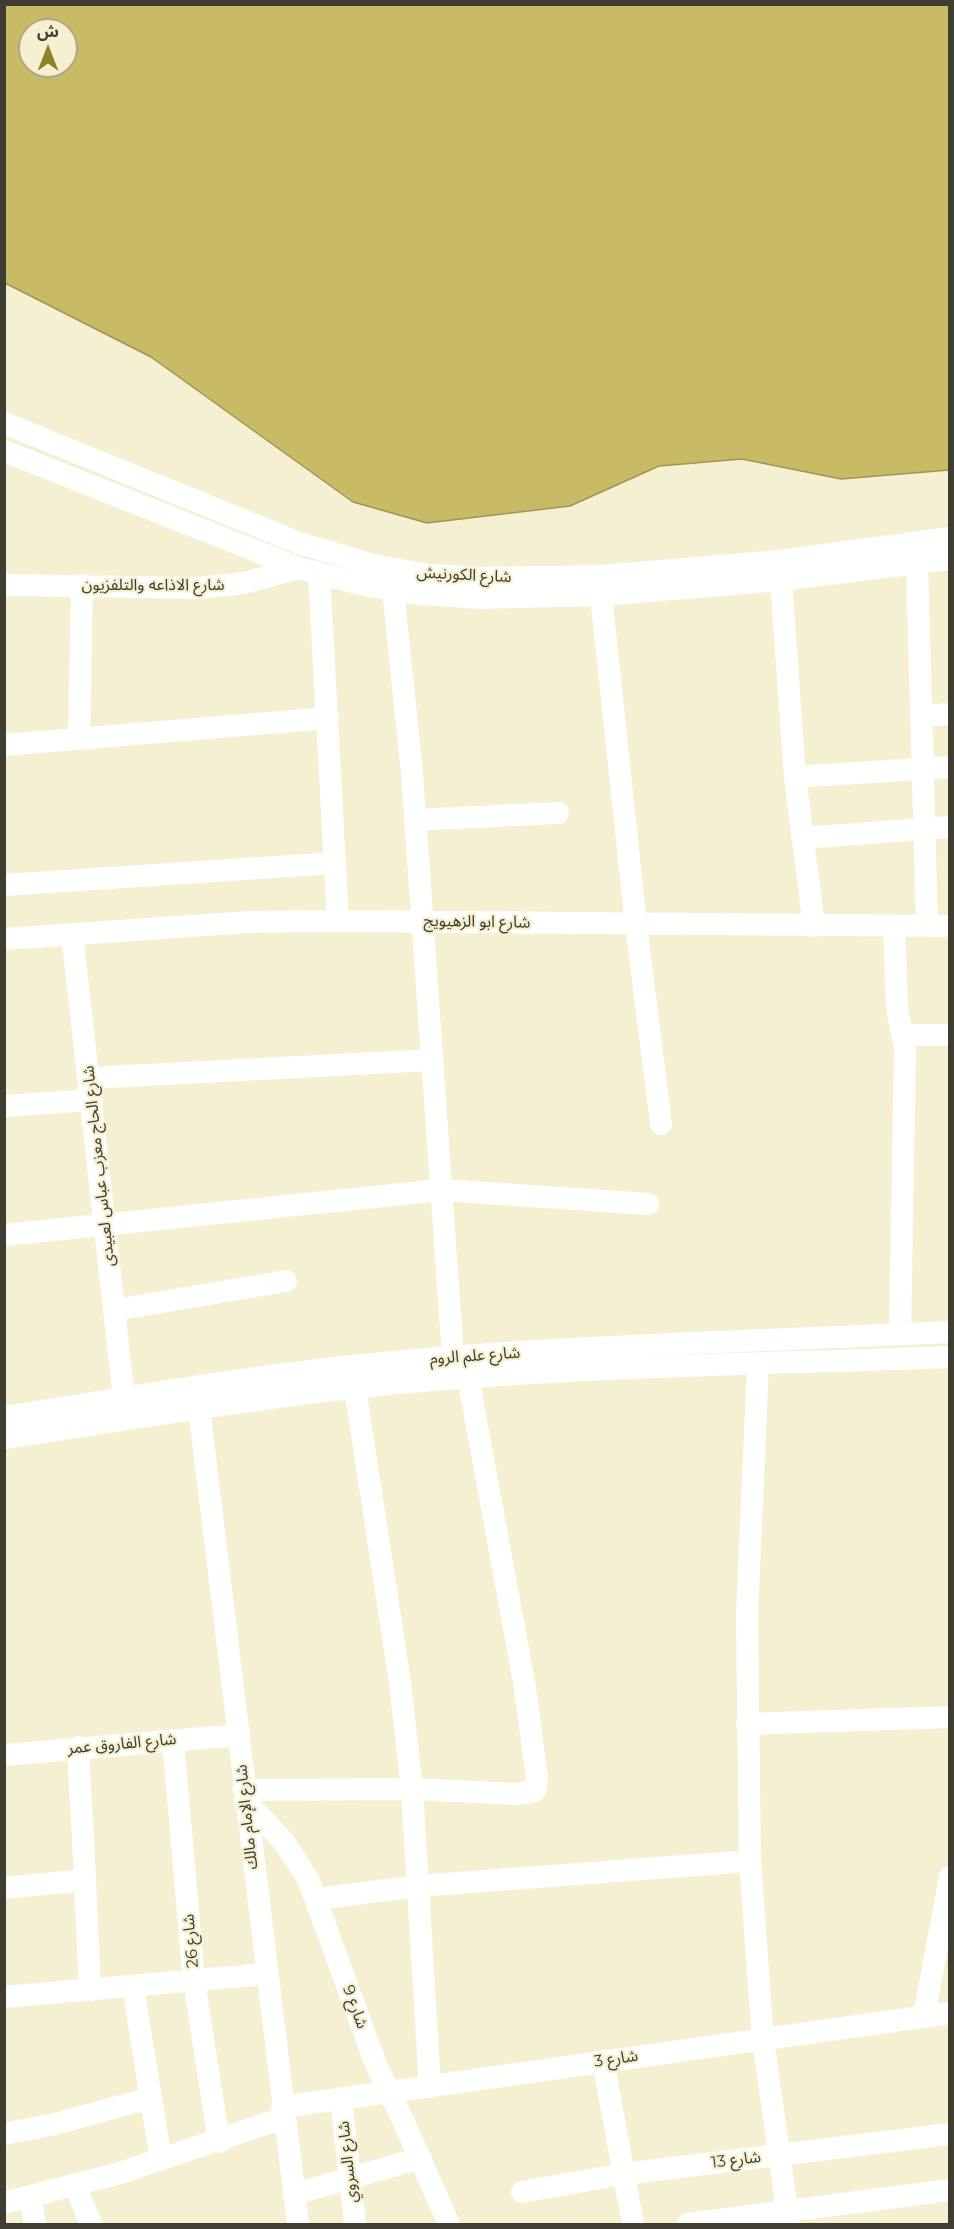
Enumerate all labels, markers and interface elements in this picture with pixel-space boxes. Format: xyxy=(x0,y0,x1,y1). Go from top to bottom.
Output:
north arrow xyxy=(18,18,78,78)
text: ش xyxy=(37,22,59,41)
street label: شارع الكورنيش xyxy=(416,563,512,587)
street label: شارع الاذاعه والتلفزيون xyxy=(82,575,224,595)
street label: شارع ابو الزهيويج xyxy=(423,911,531,933)
street label: شارع الحاج معزب عباس لعبيدى xyxy=(79,1064,119,1268)
street label: شارع علم الروم xyxy=(429,1343,521,1369)
street label: شارع الفاروق عمر xyxy=(67,1730,177,1758)
street label: شارع الإمام مالك xyxy=(232,1764,262,1870)
street label: شارع 26 xyxy=(179,1913,203,1969)
street label: شارع 9 xyxy=(338,1983,372,2031)
street label: شارع 3 xyxy=(593,2046,639,2072)
street label: شارع السروي xyxy=(334,2120,362,2204)
street label: شارع 13 xyxy=(710,2147,762,2173)

